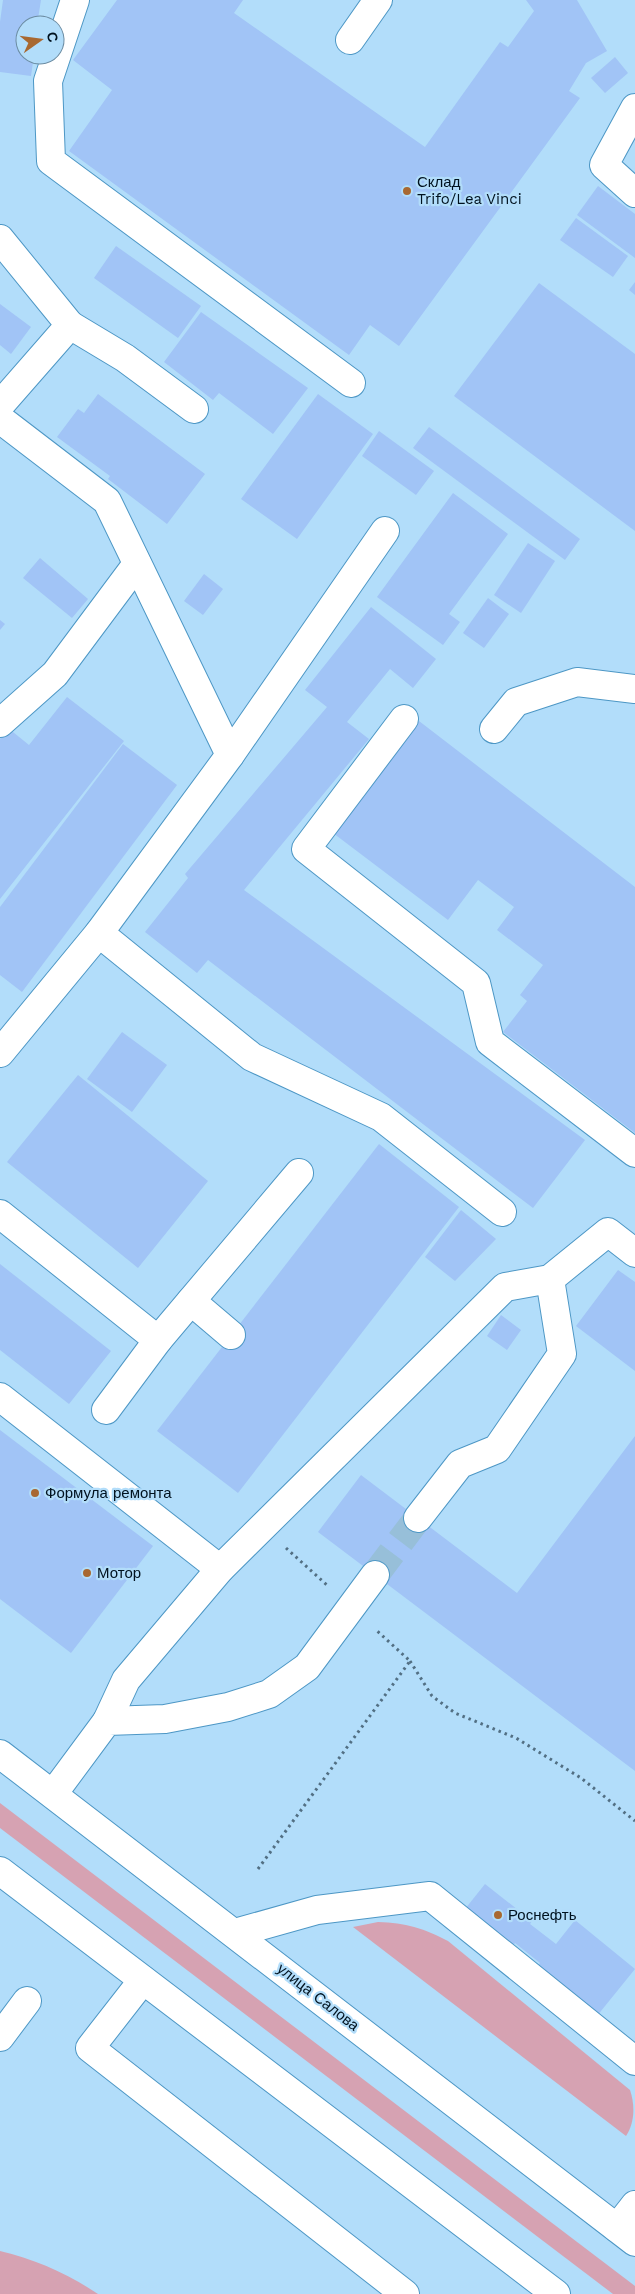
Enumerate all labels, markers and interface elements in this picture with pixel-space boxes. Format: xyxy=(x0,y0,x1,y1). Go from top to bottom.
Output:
north arrow xyxy=(15,15,65,65)
text: С xyxy=(44,30,62,44)
place label: Склад Trifo/Lea Vinci xyxy=(417,173,522,208)
marker: Склад Trifo/Lea Vinci xyxy=(401,185,413,197)
place label: Формула ремонта xyxy=(45,1484,172,1502)
marker: Формула ремонта xyxy=(29,1487,41,1499)
place label: Мотор xyxy=(97,1564,141,1582)
marker: Мотор xyxy=(81,1567,93,1579)
place label: Роснефть xyxy=(508,1906,577,1924)
marker: Роснефть xyxy=(492,1909,504,1921)
street label: улица Салова xyxy=(273,1959,363,2035)

